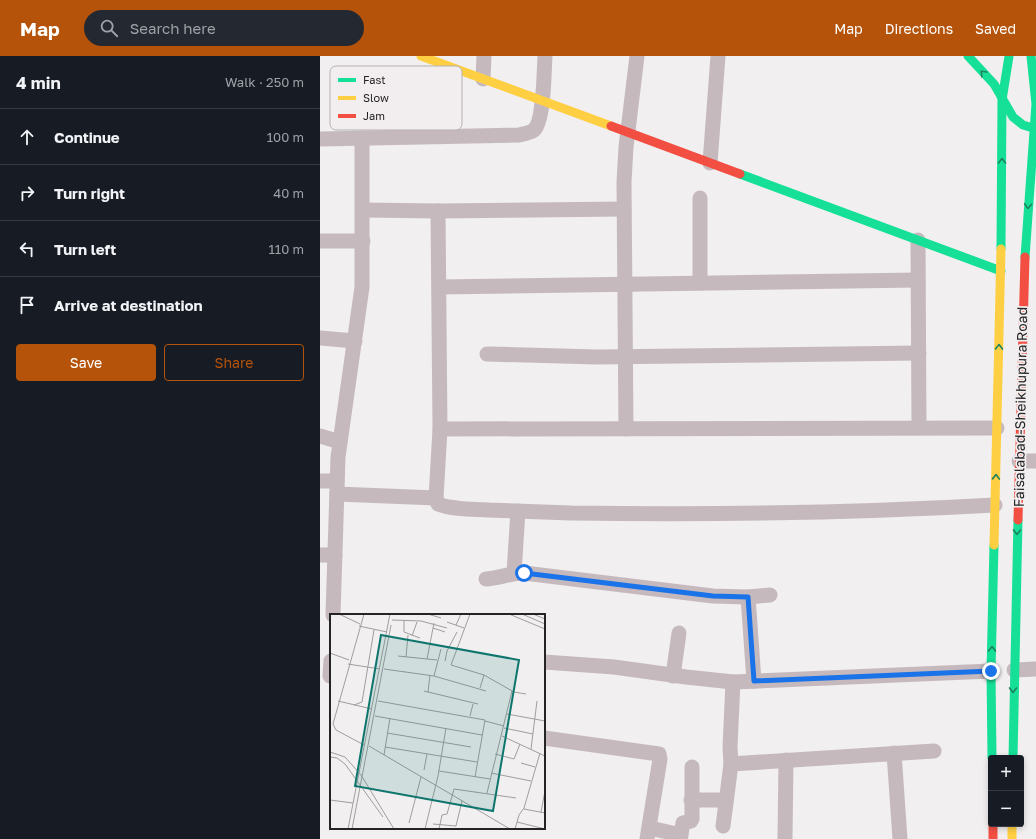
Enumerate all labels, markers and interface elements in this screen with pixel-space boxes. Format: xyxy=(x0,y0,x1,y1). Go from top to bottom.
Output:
search box xyxy=(84,10,364,46)
text: Map xyxy=(20,17,60,40)
icon: search xyxy=(98,17,120,39)
text: Search here xyxy=(130,19,216,37)
text: Map xyxy=(834,20,863,37)
text: Directions xyxy=(885,20,953,37)
text: Saved xyxy=(975,20,1016,37)
legend xyxy=(330,66,462,130)
one-way arrow xyxy=(981,70,988,78)
text: 4 min xyxy=(16,72,61,93)
text: Fast xyxy=(363,73,386,86)
text: Walk · 250 m xyxy=(225,74,304,90)
text: Slow xyxy=(363,91,389,104)
text: Jam xyxy=(363,109,385,122)
icon: ahead xyxy=(16,126,38,148)
text: Continue xyxy=(54,128,120,146)
text: 100 m xyxy=(267,129,304,145)
one-way arrow xyxy=(998,158,1006,164)
icon: right xyxy=(16,182,38,204)
text: Turn right xyxy=(54,184,125,202)
text: 40 m xyxy=(273,185,304,201)
one-way arrow xyxy=(1024,203,1033,209)
icon: left xyxy=(16,238,38,260)
text: Turn left xyxy=(54,240,116,258)
text: 110 m xyxy=(269,241,304,257)
icon: arrive xyxy=(16,294,38,316)
text: Arrive at destination xyxy=(54,296,203,314)
street label: Faisalabad-Sheikhupura Road xyxy=(1010,307,1030,507)
button: Save xyxy=(16,344,156,381)
button: Share xyxy=(164,344,304,381)
one-way arrow xyxy=(995,344,1004,350)
one-way arrow xyxy=(992,474,1000,480)
one-way arrow xyxy=(1013,529,1021,535)
route start xyxy=(515,564,533,582)
inset map xyxy=(330,614,545,829)
one-way arrow xyxy=(987,646,996,652)
route end xyxy=(982,662,1000,680)
one-way arrow xyxy=(1009,687,1018,693)
map controls xyxy=(988,755,1024,827)
button: + xyxy=(988,755,1024,791)
button: − xyxy=(988,791,1024,827)

